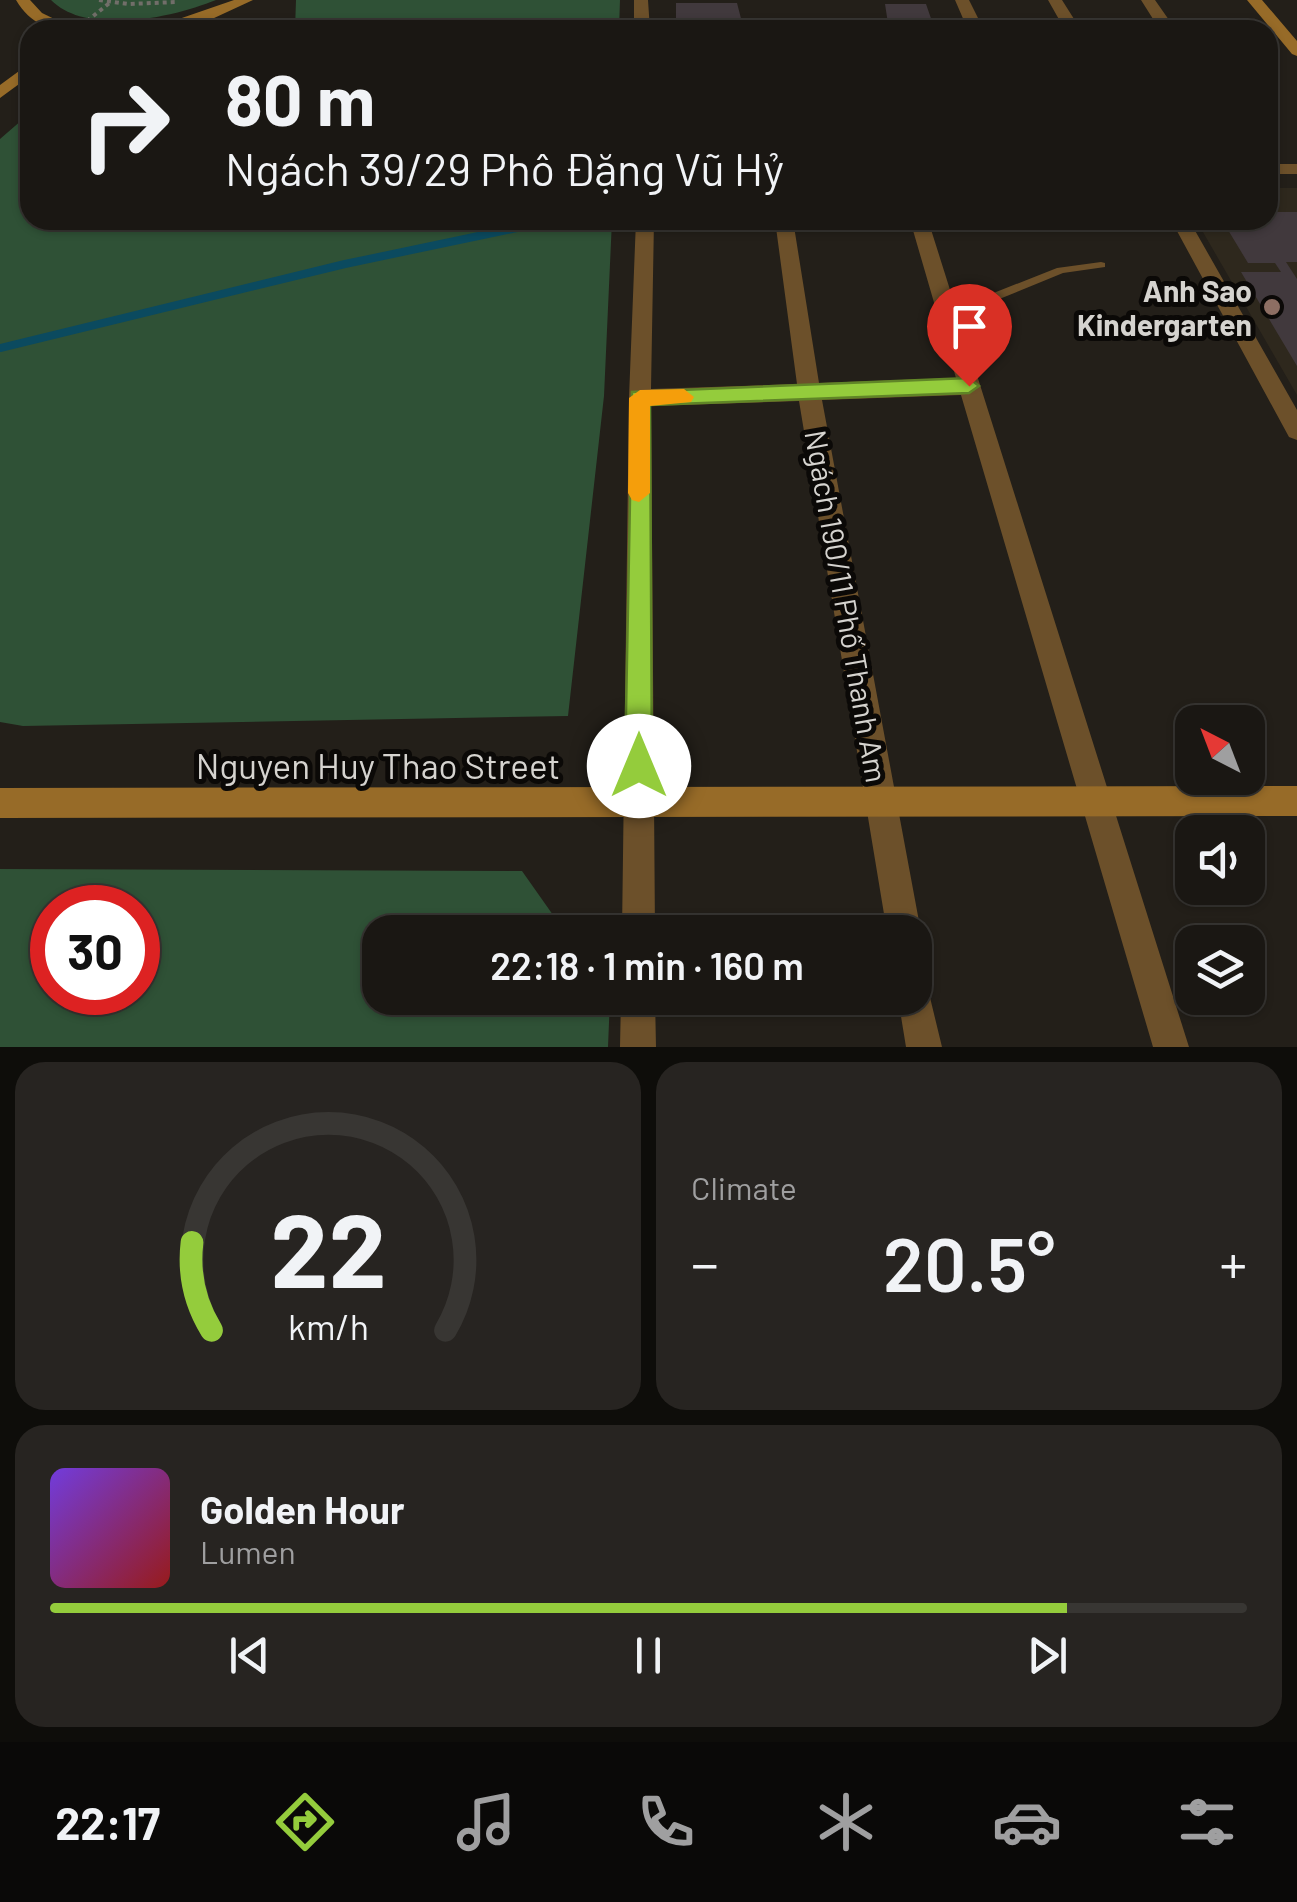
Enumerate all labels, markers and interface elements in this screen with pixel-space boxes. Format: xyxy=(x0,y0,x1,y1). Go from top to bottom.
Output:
text: 80 m xyxy=(225,56,375,140)
icon: right xyxy=(60,60,190,190)
text: Ngách 39/29 Phô Đặng Vũ Hỷ xyxy=(225,141,784,195)
place label: Anh Sao Kindergarten xyxy=(1077,272,1252,342)
pin xyxy=(927,284,1012,387)
marker: Anh Sao Kindergarten xyxy=(1261,296,1283,318)
icon: arrive xyxy=(942,299,997,354)
street label: Ngách 190/11 Phố Thanh Am xyxy=(798,427,896,785)
north arrow xyxy=(1175,705,1265,795)
map controls xyxy=(1175,705,1265,1015)
position arrow xyxy=(587,714,691,818)
street label: Nguyen Huy Thao Street xyxy=(196,744,560,786)
button: sound xyxy=(1175,815,1265,905)
speed limit sign: 30 xyxy=(30,885,160,1015)
button: layers xyxy=(1175,925,1265,1015)
text: 22:18 · 1 min · 160 m xyxy=(490,942,804,988)
text: Climate xyxy=(691,1168,797,1206)
text: 22 xyxy=(270,1184,386,1309)
text: 20.5° xyxy=(883,1217,1055,1307)
text: − xyxy=(691,1229,719,1295)
text: + xyxy=(1219,1229,1247,1295)
text: km/h xyxy=(288,1304,368,1347)
text: Golden Hour xyxy=(200,1486,405,1532)
text: Lumen xyxy=(200,1532,296,1570)
icon: previous xyxy=(222,1628,277,1683)
icon: pause xyxy=(621,1628,676,1683)
icon: next xyxy=(1020,1628,1075,1683)
icon: directions xyxy=(270,1787,340,1857)
icon: music xyxy=(451,1787,521,1857)
icon: phone xyxy=(631,1787,701,1857)
icon: climate xyxy=(811,1787,881,1857)
icon: car xyxy=(992,1787,1062,1857)
icon: filters xyxy=(1172,1787,1242,1857)
text: 22:17 xyxy=(55,1795,160,1849)

